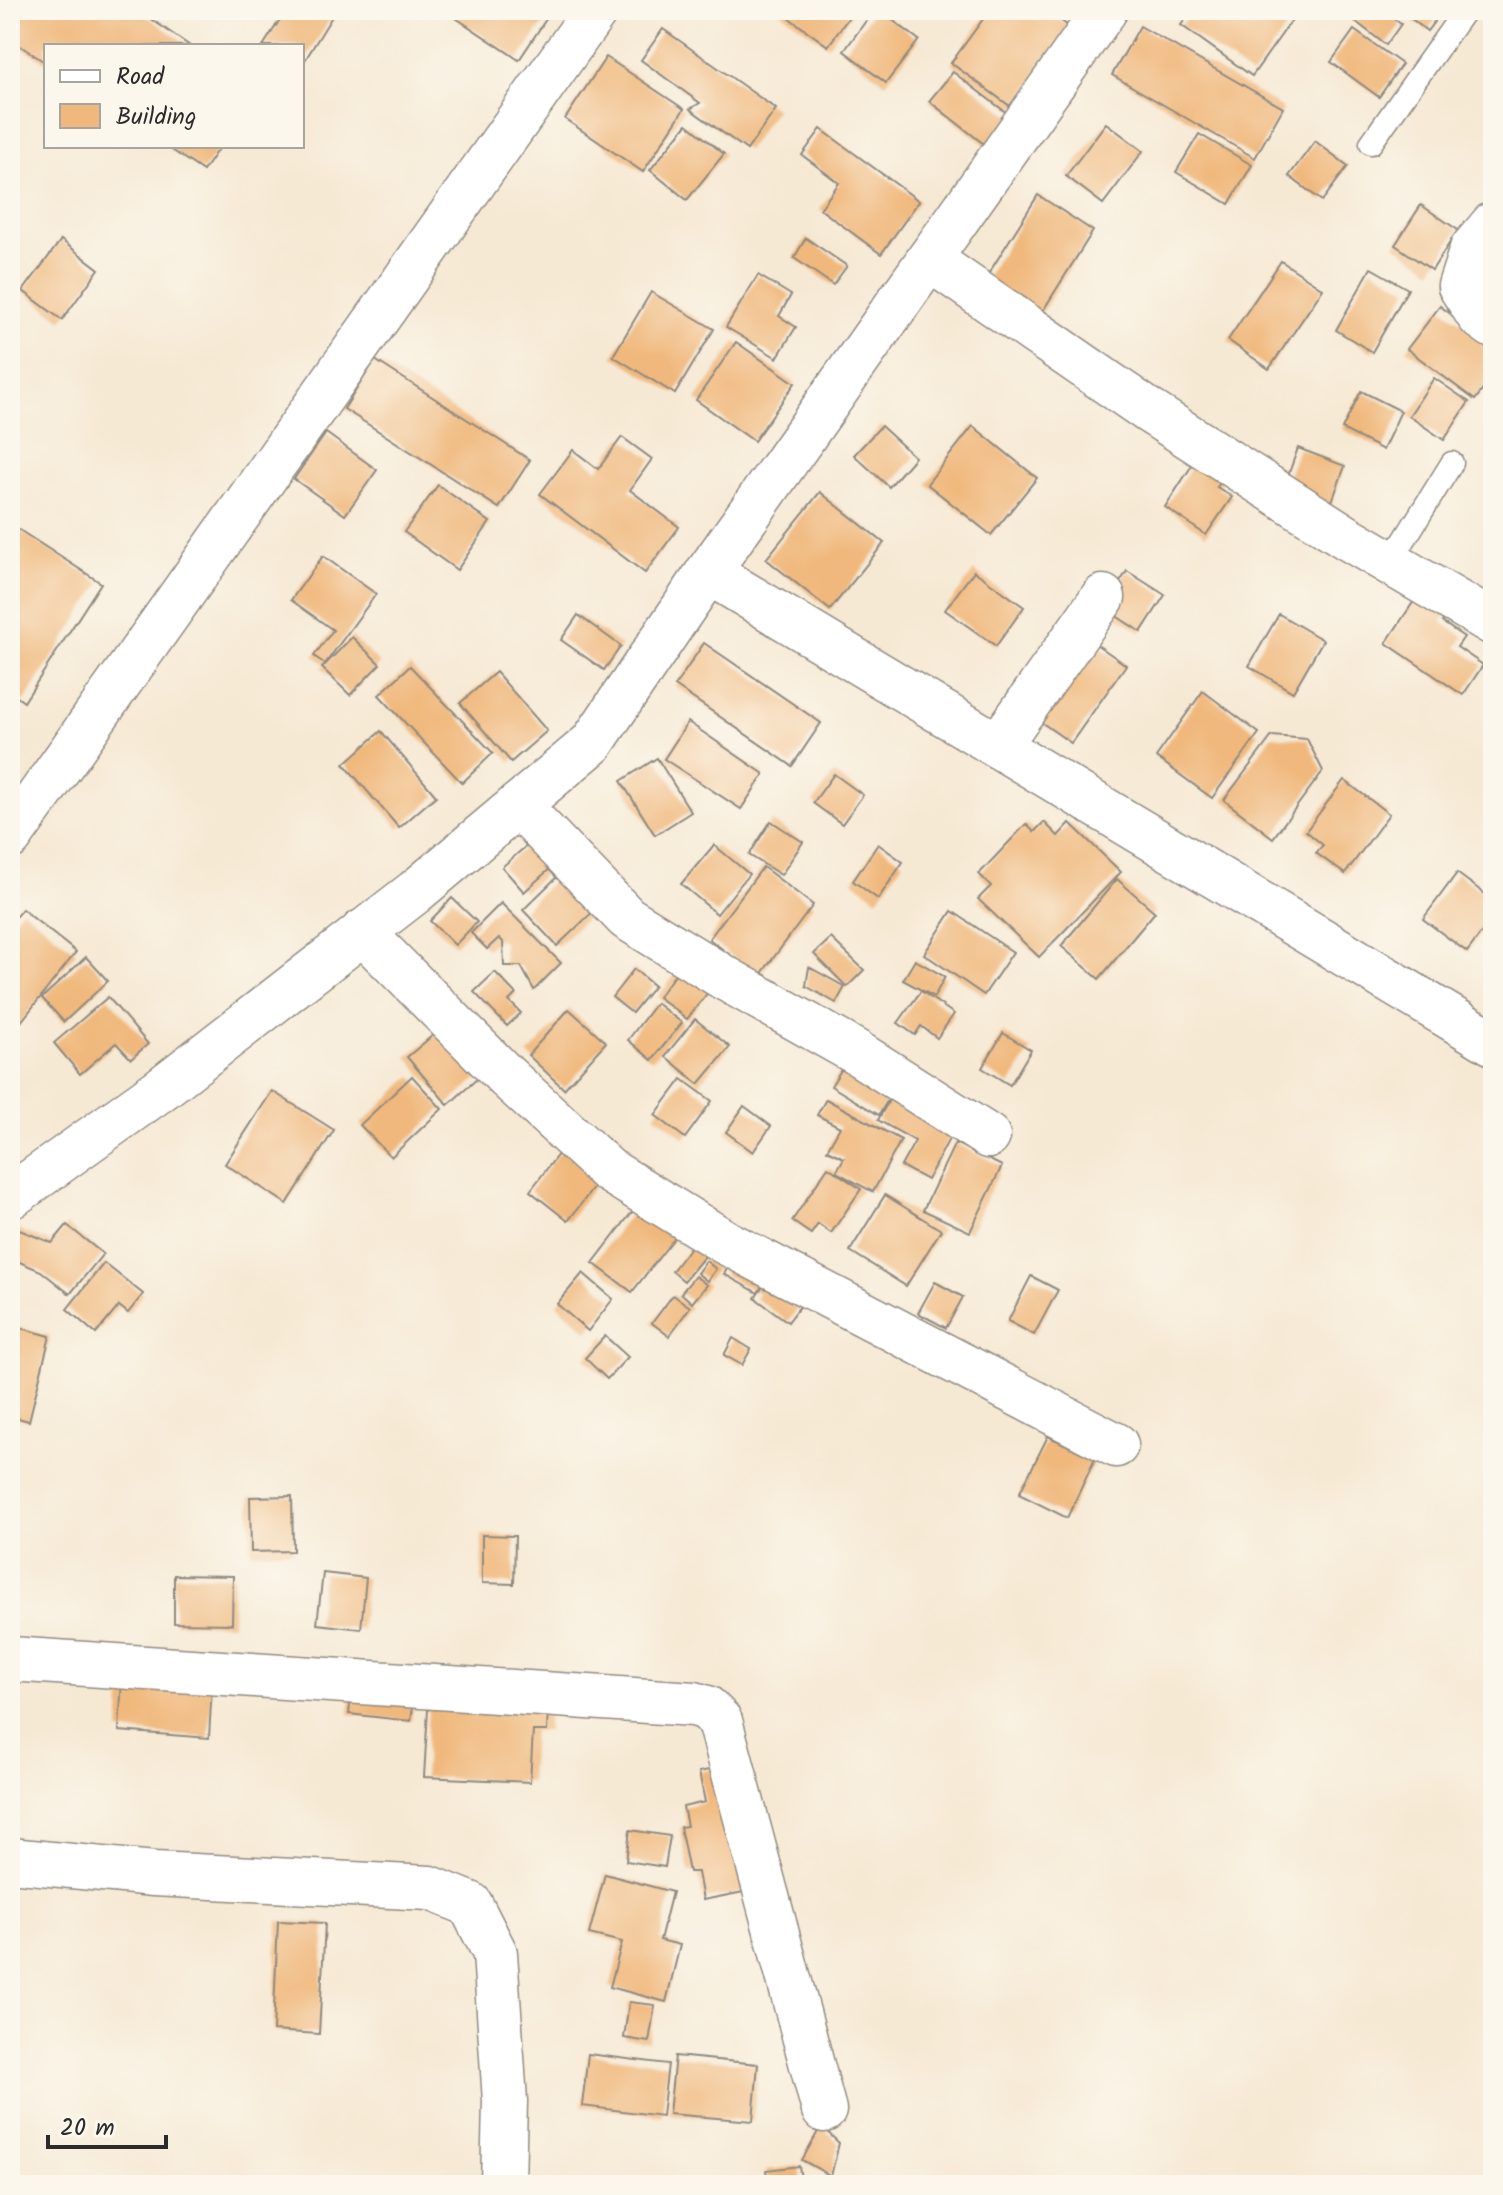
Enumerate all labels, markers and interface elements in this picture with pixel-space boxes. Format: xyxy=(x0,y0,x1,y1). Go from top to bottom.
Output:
legend xyxy=(44,44,304,148)
text: Road xyxy=(116,58,165,97)
text: Building xyxy=(116,98,196,137)
scale bar xyxy=(48,2099,166,2149)
text: 20 m xyxy=(60,2109,115,2148)

